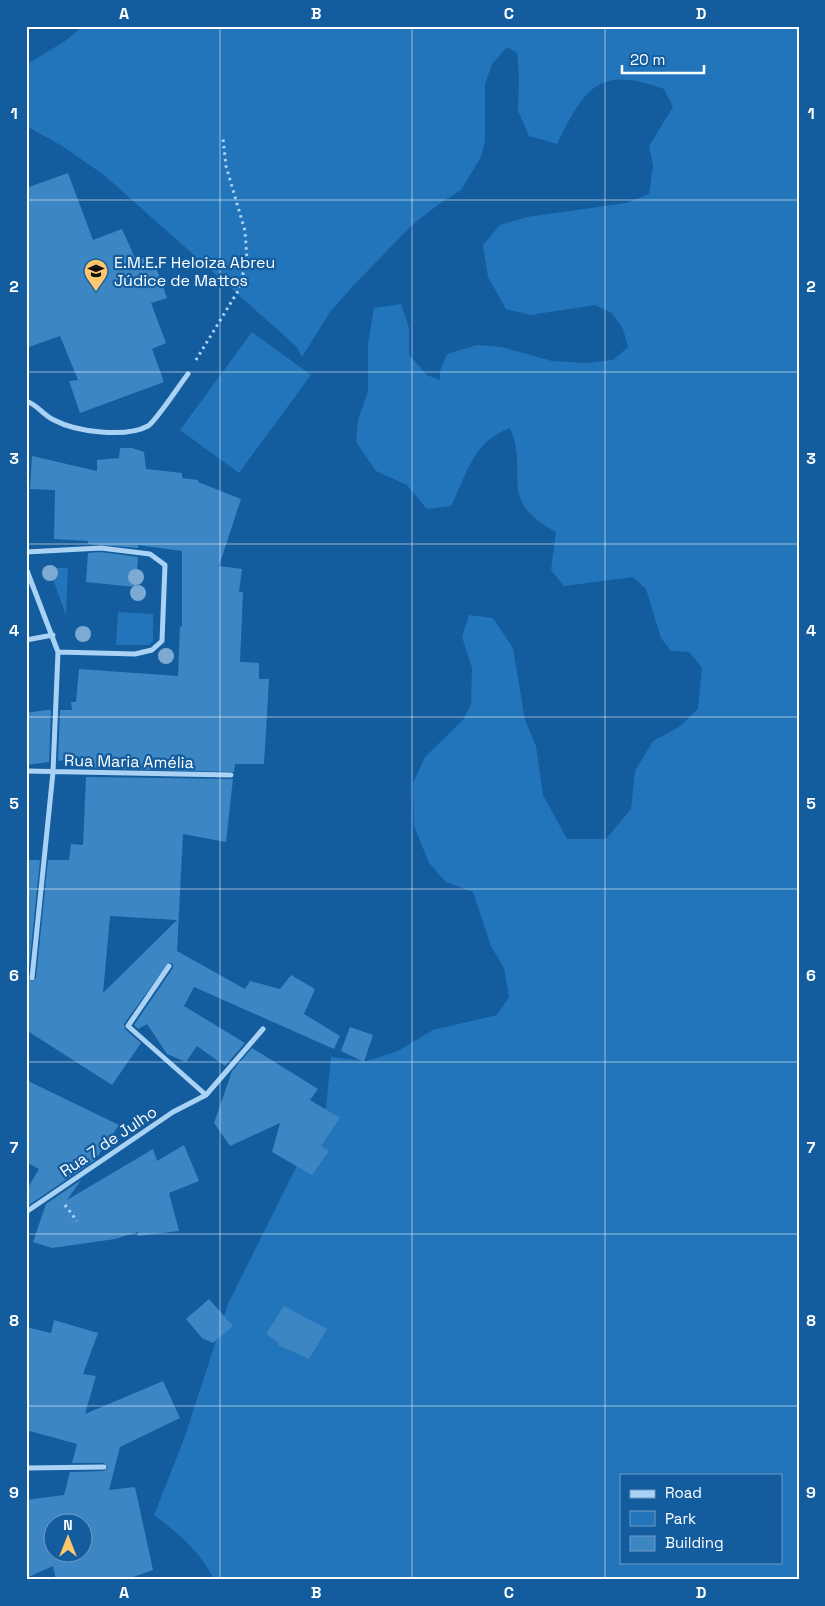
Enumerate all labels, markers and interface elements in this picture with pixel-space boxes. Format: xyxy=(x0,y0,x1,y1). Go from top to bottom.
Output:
text: A xyxy=(119,3,129,24)
text: B xyxy=(311,3,321,24)
text: C xyxy=(504,3,514,24)
text: D xyxy=(696,3,706,24)
scale bar xyxy=(622,42,705,74)
text: 20 m xyxy=(630,50,665,69)
text: 1 xyxy=(10,103,18,124)
text: 1 xyxy=(807,103,815,124)
place label: E.M.E.F Heloiza Abreu Júdice de Mattos xyxy=(114,252,275,291)
school or university icon: E.M.E.F Heloiza Abreu Júdice de Mattos xyxy=(83,258,109,292)
text: 2 xyxy=(9,276,19,297)
text: 2 xyxy=(806,276,816,297)
text: 3 xyxy=(9,448,19,469)
text: 3 xyxy=(806,448,816,469)
text: 4 xyxy=(9,620,19,641)
text: 4 xyxy=(806,620,816,641)
street label: Rua Maria Amélia xyxy=(64,750,194,773)
text: 5 xyxy=(9,793,19,814)
text: 5 xyxy=(806,793,816,814)
text: 6 xyxy=(9,965,19,986)
text: 6 xyxy=(806,965,816,986)
street label: Rua 7 de Julho xyxy=(56,1101,161,1182)
text: 7 xyxy=(10,1137,19,1158)
text: 7 xyxy=(807,1137,816,1158)
text: 8 xyxy=(9,1310,19,1331)
text: 8 xyxy=(806,1310,816,1331)
legend xyxy=(620,1474,782,1564)
text: 9 xyxy=(9,1482,19,1503)
text: 9 xyxy=(806,1482,816,1503)
text: Road xyxy=(665,1483,702,1502)
text: Park xyxy=(665,1509,696,1528)
north arrow xyxy=(42,1514,92,1564)
text: N xyxy=(63,1516,73,1534)
text: Building xyxy=(665,1533,724,1552)
text: A xyxy=(119,1582,129,1603)
text: B xyxy=(311,1582,321,1603)
text: C xyxy=(504,1582,514,1603)
text: D xyxy=(696,1582,706,1603)

